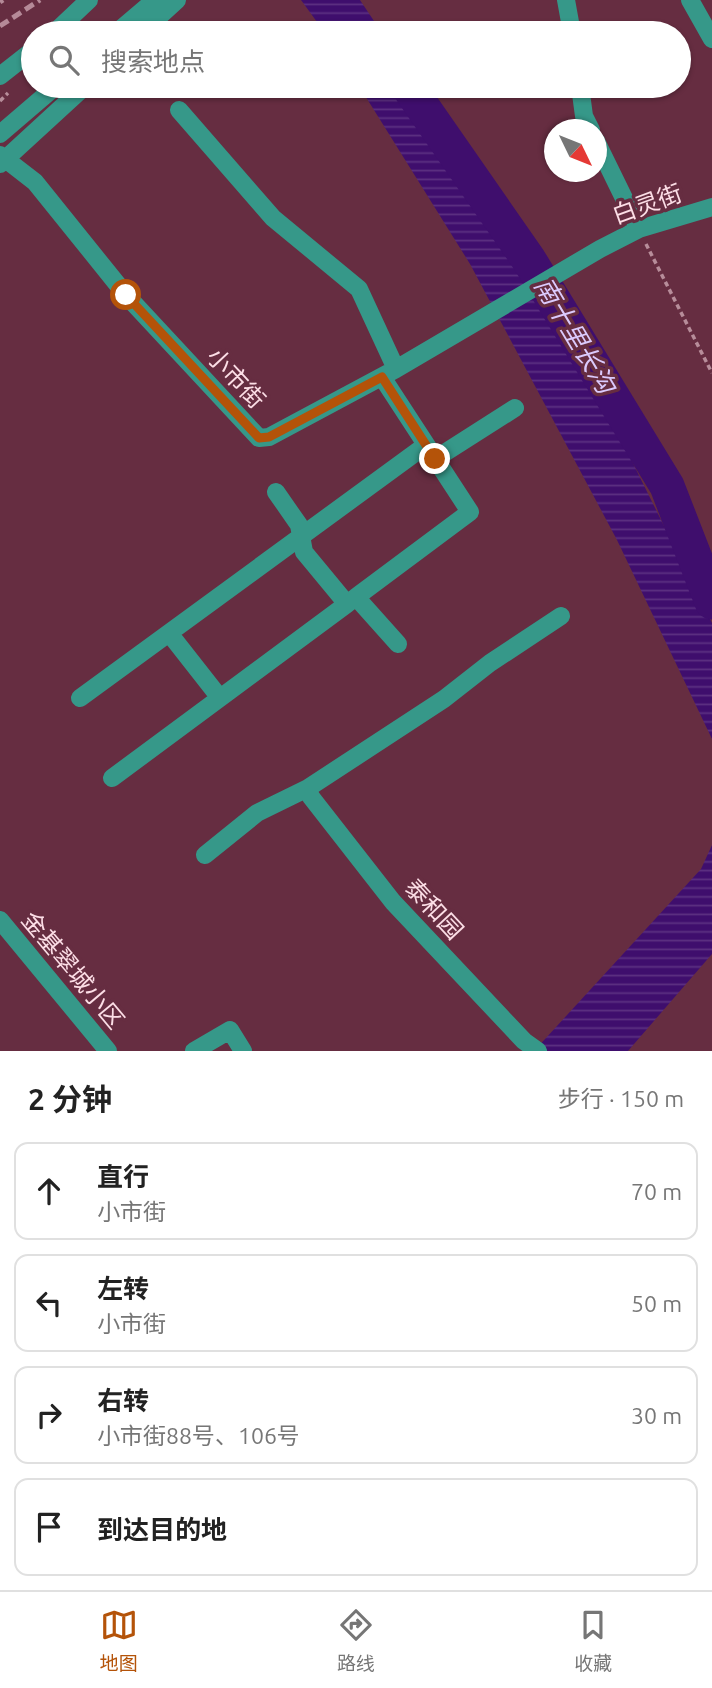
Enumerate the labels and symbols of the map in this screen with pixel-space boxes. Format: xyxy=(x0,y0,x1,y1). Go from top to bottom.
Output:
north arrow xyxy=(544,119,607,182)
street label: 白灵街 xyxy=(609,179,685,229)
water label: 南十里长沟 xyxy=(529,272,622,401)
route start xyxy=(110,279,141,310)
street label: 小市街 xyxy=(202,342,270,414)
route end xyxy=(419,443,450,474)
street label: 泰和园 xyxy=(400,873,468,945)
street label: 金基翠城小区 xyxy=(16,906,130,1034)

